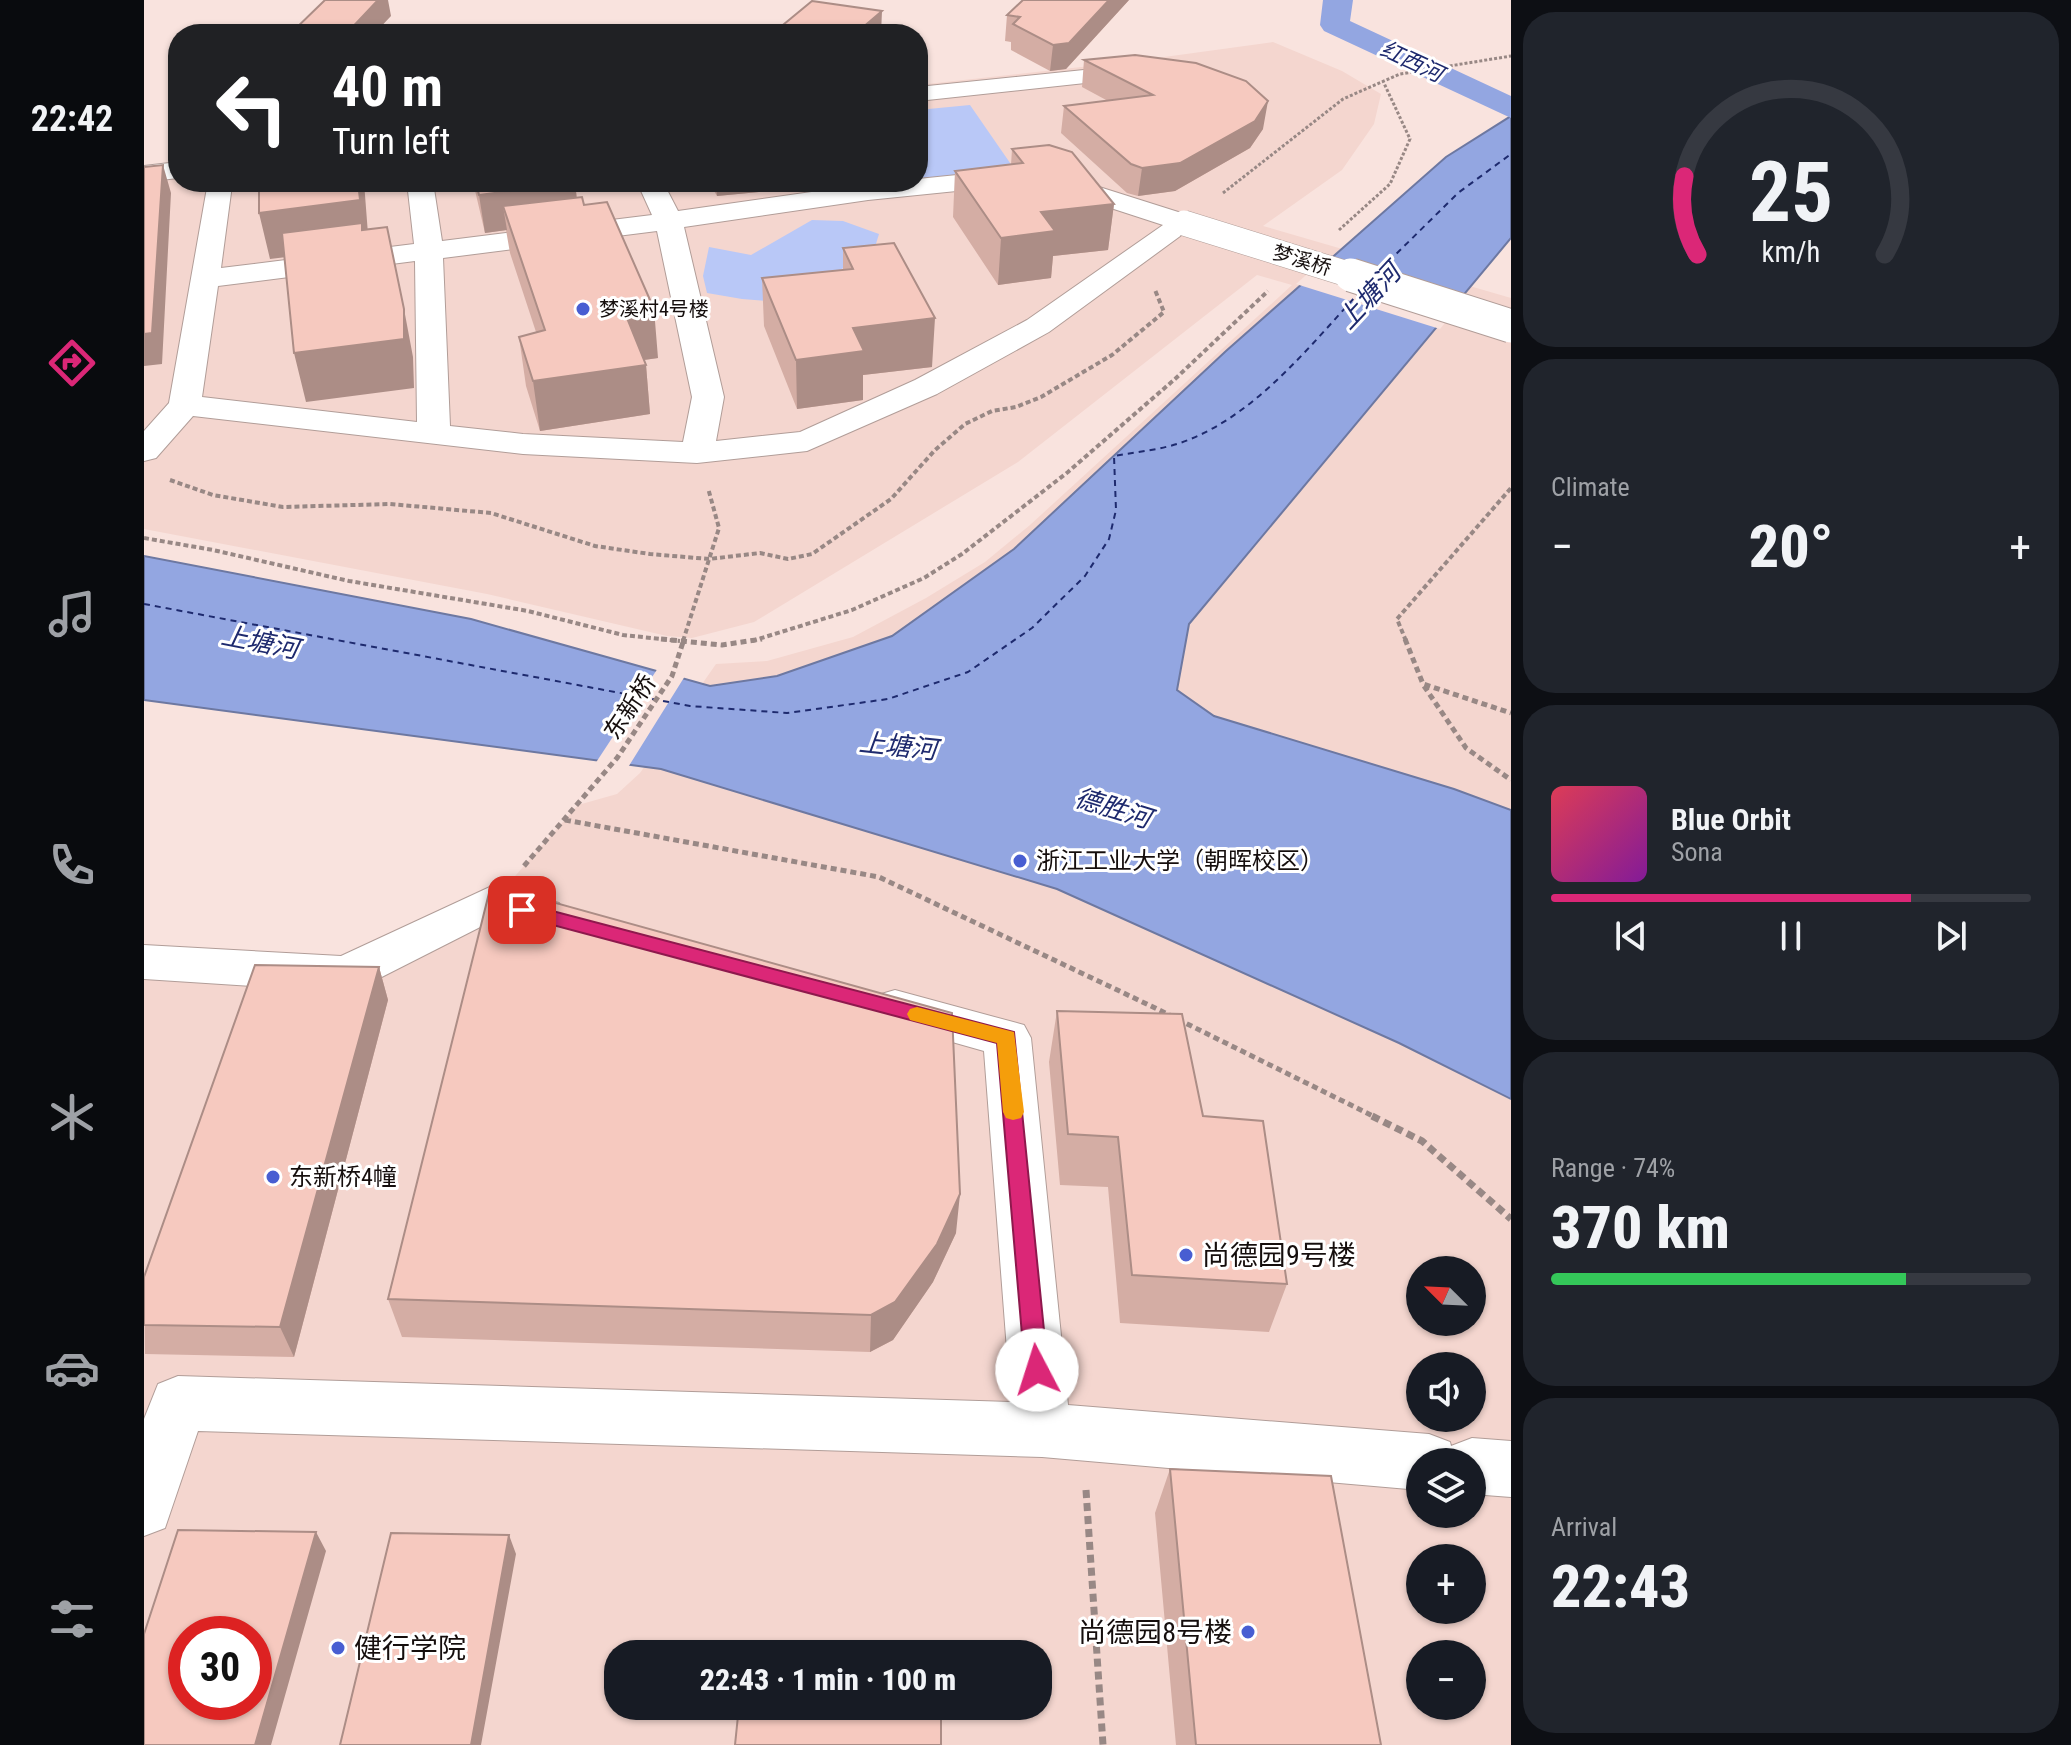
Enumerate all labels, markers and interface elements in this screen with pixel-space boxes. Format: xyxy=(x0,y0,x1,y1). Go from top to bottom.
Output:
water label: 红西河 xyxy=(1377,36,1451,88)
text: 40 m xyxy=(332,54,443,120)
icon: left xyxy=(200,56,304,160)
text: 22:42 xyxy=(31,98,113,140)
text: Turn left xyxy=(332,121,450,163)
text: 25 xyxy=(1749,144,1833,241)
text: km/h xyxy=(1762,235,1820,269)
street label: 梦溪桥 xyxy=(1270,240,1334,280)
water label: 上塘河 xyxy=(1331,254,1410,335)
place label: 梦溪村4号楼 xyxy=(599,297,709,321)
marker: 梦溪村4号楼 xyxy=(574,300,592,318)
icon: directions xyxy=(44,335,100,391)
text: Climate xyxy=(1551,472,1630,502)
text: 20° xyxy=(1749,511,1833,582)
text: − xyxy=(1551,521,1573,573)
text: + xyxy=(2009,521,2031,573)
icon: music xyxy=(44,586,100,642)
water label: 上塘河 xyxy=(219,620,306,665)
street label: 东新桥 xyxy=(598,669,662,745)
water label: 上塘河 xyxy=(858,727,943,766)
water label: 德胜河 xyxy=(1071,782,1159,835)
text: Blue Orbit xyxy=(1671,802,1791,837)
icon: phone xyxy=(44,837,100,893)
text: Sona xyxy=(1671,837,1723,867)
place label: 浙江工业大学（朝晖校区） xyxy=(1036,847,1324,875)
marker: 浙江工业大学（朝晖校区） xyxy=(1011,852,1029,870)
pin xyxy=(488,876,556,944)
icon: arrive xyxy=(500,888,544,932)
icon: previous xyxy=(1609,914,1653,958)
icon: pause xyxy=(1769,914,1813,958)
icon: next xyxy=(1929,914,1973,958)
icon: climate xyxy=(44,1089,100,1145)
text: Range · 74% xyxy=(1551,1153,1675,1183)
place label: 东新桥4幢 xyxy=(289,1163,397,1191)
marker: 东新桥4幢 xyxy=(264,1168,282,1186)
text: 370 km xyxy=(1551,1192,1730,1263)
place label: 尚德园9号楼 xyxy=(1202,1239,1356,1272)
marker: 尚德园9号楼 xyxy=(1177,1246,1195,1264)
north arrow xyxy=(1406,1256,1486,1336)
map controls xyxy=(1406,1256,1486,1720)
position arrow xyxy=(995,1328,1079,1412)
icon: car xyxy=(44,1340,100,1396)
button: sound xyxy=(1406,1352,1486,1432)
button: layers xyxy=(1406,1448,1486,1528)
text: Arrival xyxy=(1551,1512,1617,1542)
button: + xyxy=(1406,1544,1486,1624)
text: 22:43 xyxy=(1551,1551,1690,1622)
icon: filters xyxy=(44,1591,100,1647)
speed limit sign: 30 xyxy=(168,1616,272,1720)
place label: 尚德园8号楼 xyxy=(1078,1616,1232,1649)
marker: 尚德园8号楼 xyxy=(1239,1623,1257,1641)
place label: 健行学院 xyxy=(354,1632,466,1665)
marker: 健行学院 xyxy=(329,1639,347,1657)
button: − xyxy=(1406,1640,1486,1720)
text: 22:43 · 1 min · 100 m xyxy=(700,1662,956,1697)

